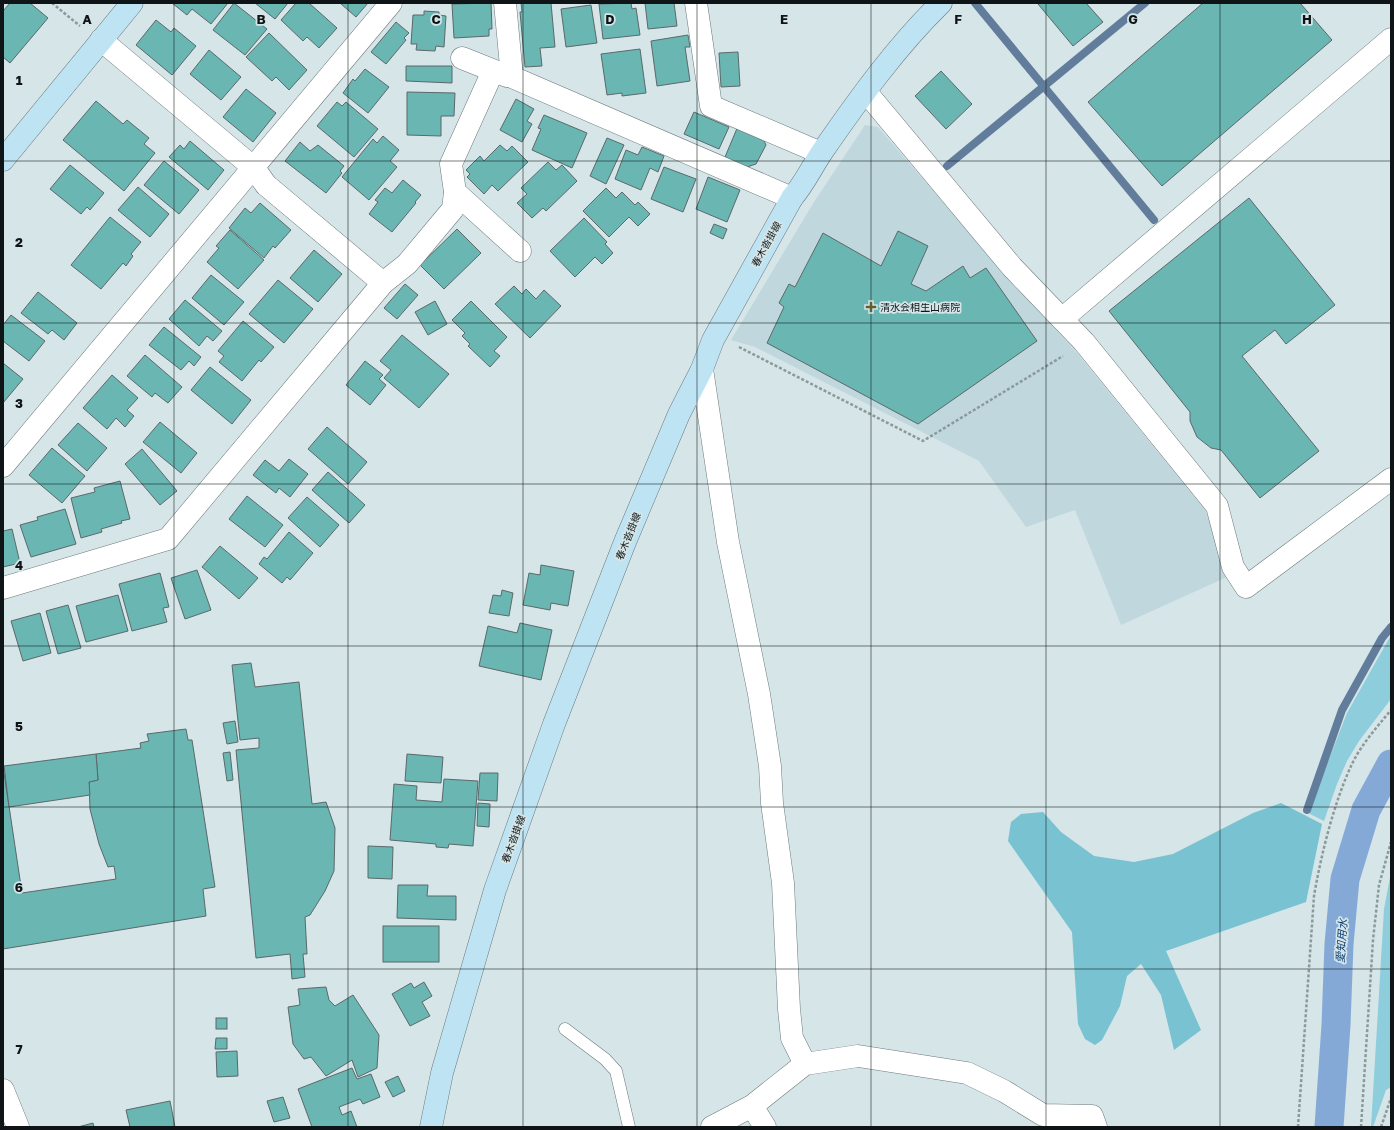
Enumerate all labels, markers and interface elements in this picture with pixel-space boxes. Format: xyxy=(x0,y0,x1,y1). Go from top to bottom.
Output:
text: A xyxy=(82,11,92,27)
text: B xyxy=(256,11,266,27)
text: C xyxy=(431,11,441,27)
text: D xyxy=(605,11,615,27)
text: E xyxy=(780,11,788,27)
text: F xyxy=(954,11,962,27)
text: G xyxy=(1128,11,1138,27)
text: H xyxy=(1302,11,1312,27)
text: 1 xyxy=(16,72,23,88)
street label: 春木沓掛線 xyxy=(749,219,783,269)
text: 2 xyxy=(15,234,23,250)
marker: 清水会相生山病院 xyxy=(865,301,877,313)
place label: 清水会相生山病院 xyxy=(880,301,960,313)
text: 3 xyxy=(15,395,23,411)
street label: 春木沓掛線 xyxy=(613,511,643,561)
text: 4 xyxy=(15,557,23,573)
text: 5 xyxy=(15,718,23,734)
street label: 春木沓掛線 xyxy=(499,813,527,865)
text: 6 xyxy=(15,879,23,895)
water label: 愛知用水 xyxy=(1333,918,1349,963)
text: 7 xyxy=(15,1041,23,1057)

